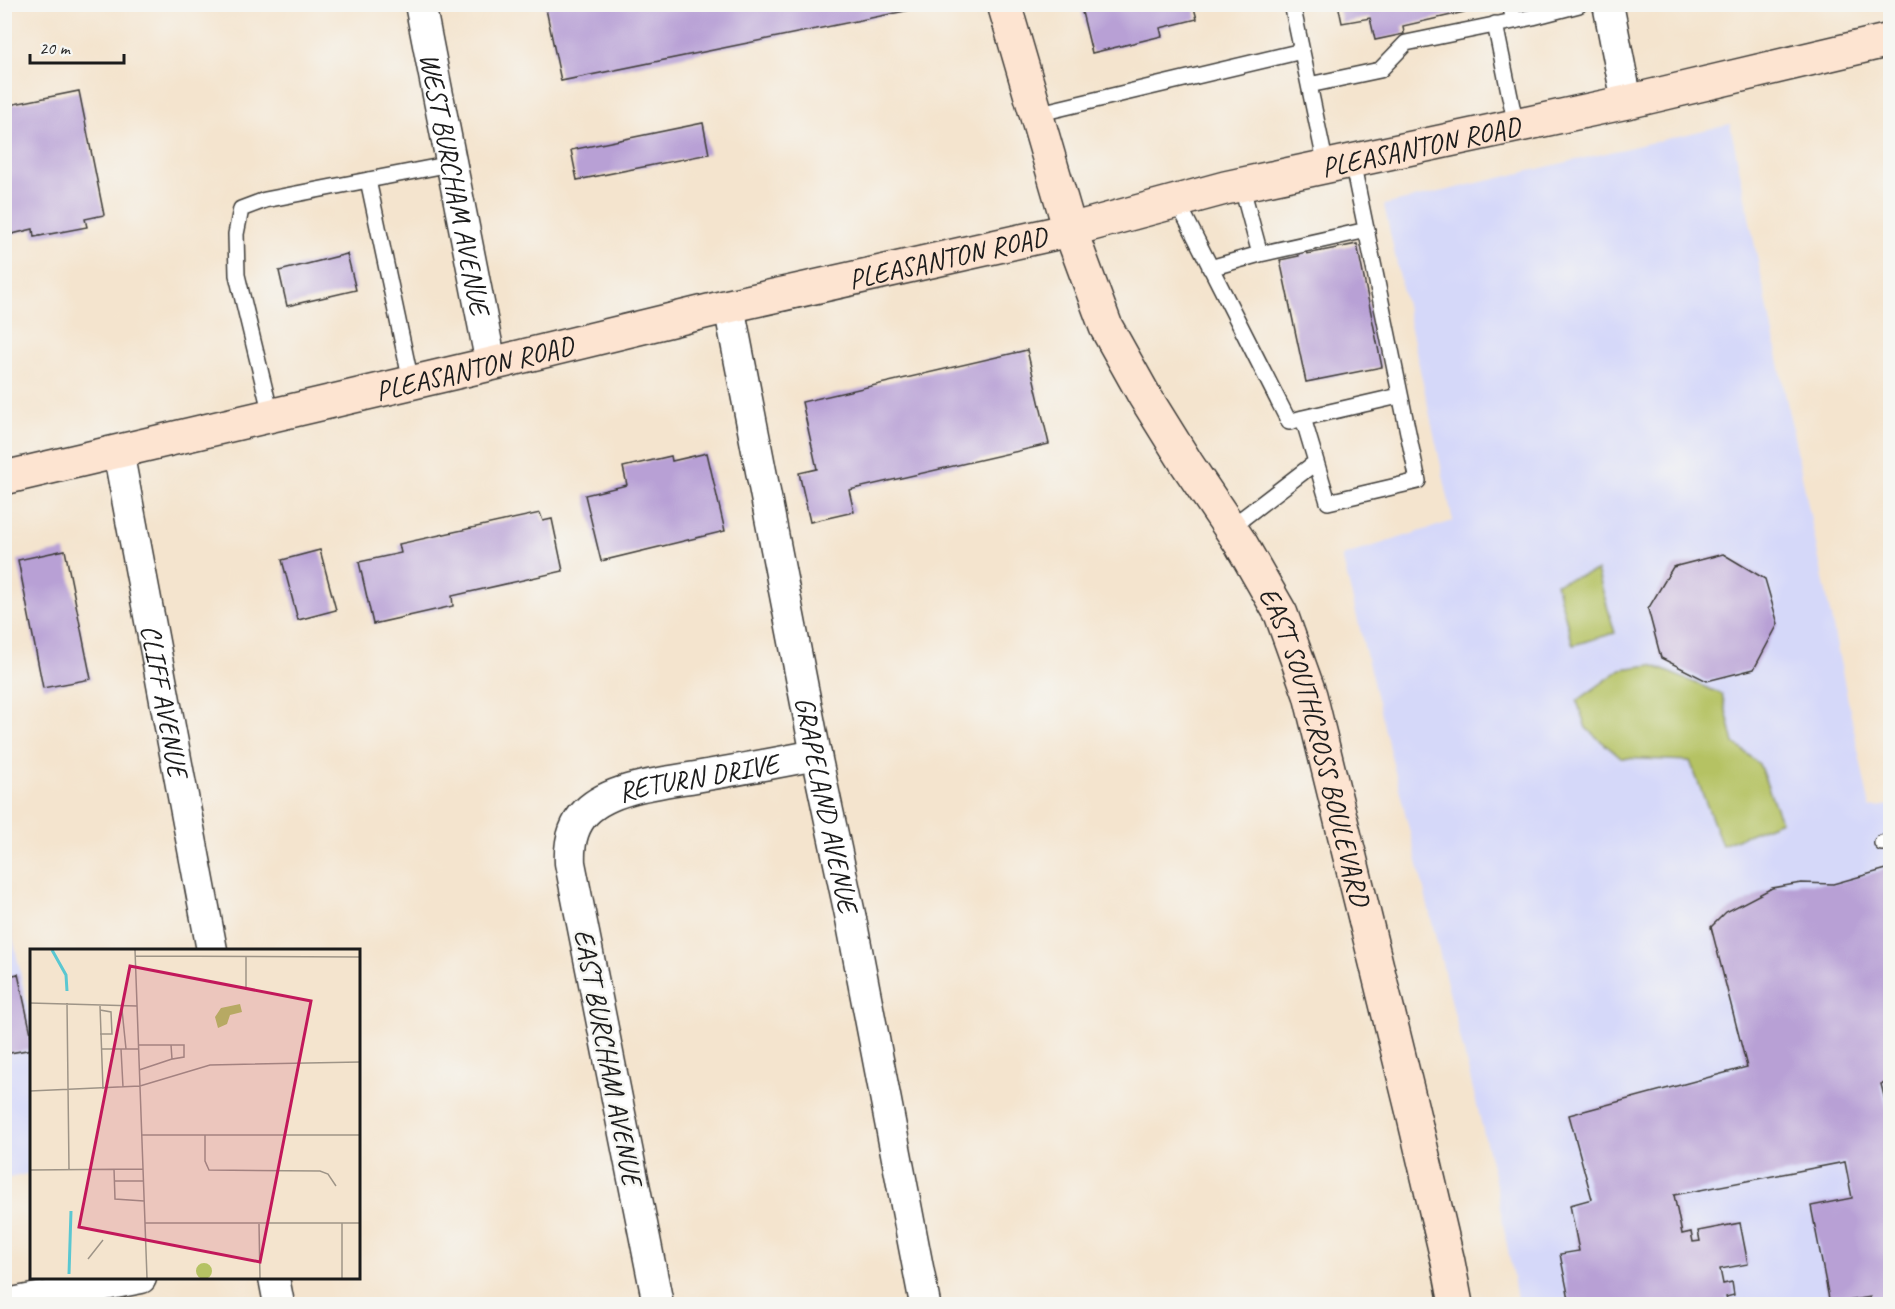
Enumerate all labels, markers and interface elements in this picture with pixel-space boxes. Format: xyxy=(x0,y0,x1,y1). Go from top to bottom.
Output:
scale bar xyxy=(30,27,124,65)
text: 20 m xyxy=(39,37,72,59)
street label: WEST BURCHAM AVENUE xyxy=(412,50,498,320)
street label: PLEASANTON ROAD xyxy=(1318,108,1525,185)
street label: PLEASANTON ROAD xyxy=(845,218,1052,297)
street label: PLEASANTON ROAD xyxy=(372,327,579,408)
street label: EAST SOUTHCROSS BOULEVARD xyxy=(1251,580,1379,911)
street label: CLIFF AVENUE xyxy=(133,622,197,783)
street label: GRAPELAND AVENUE xyxy=(787,694,867,919)
street label: RETURN DRIVE xyxy=(614,745,784,810)
street label: EAST BURCHAM AVENUE xyxy=(567,926,651,1192)
inset map xyxy=(30,949,360,1279)

